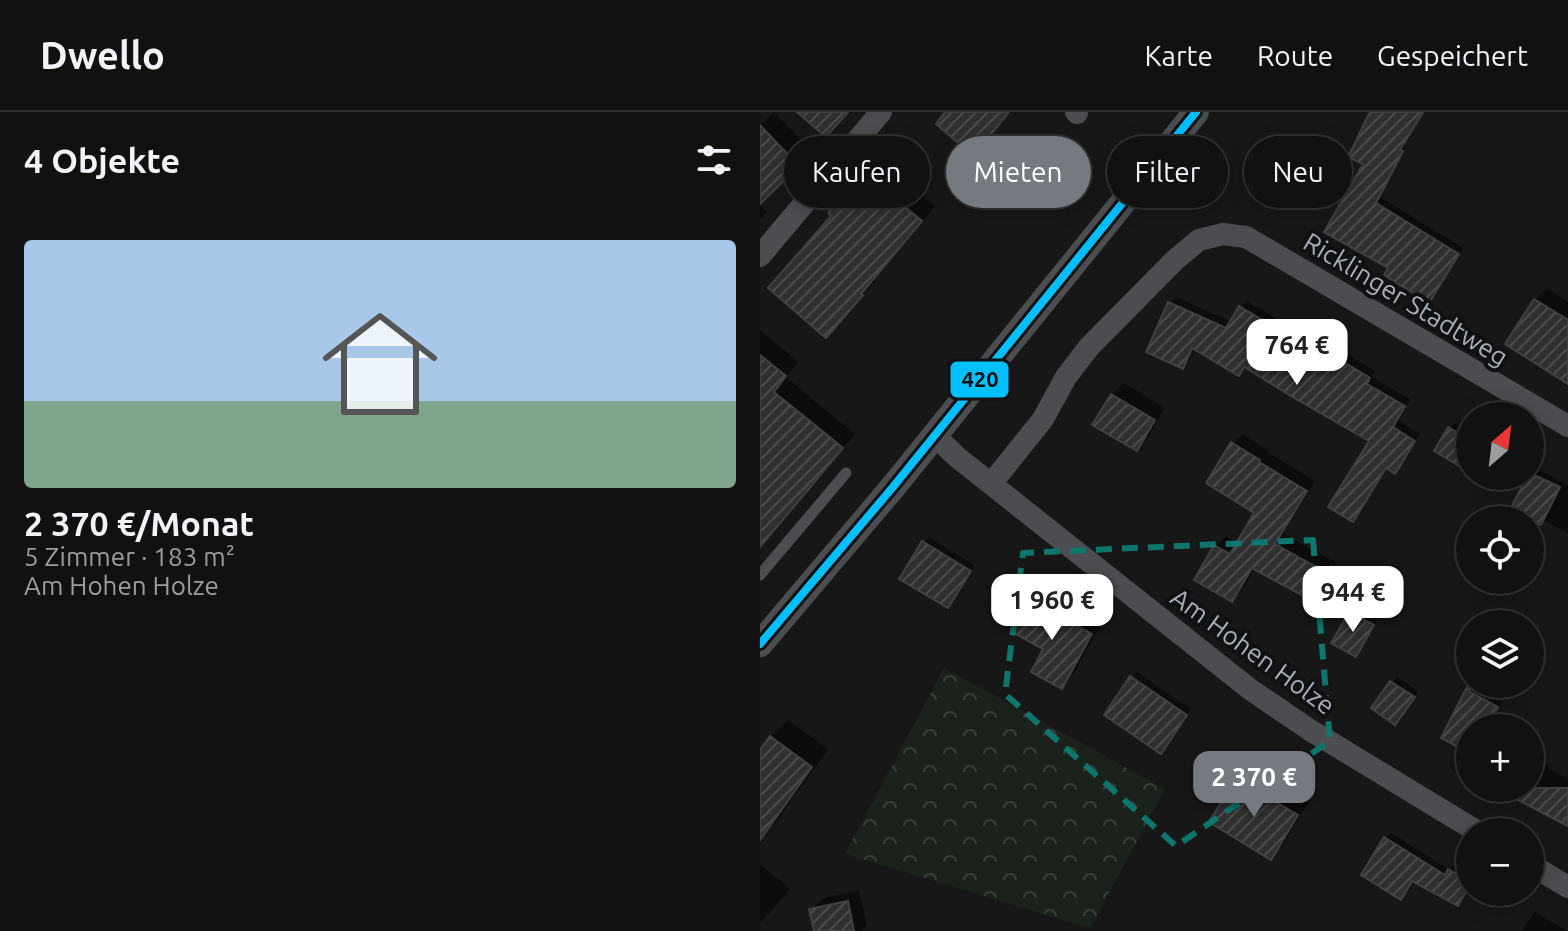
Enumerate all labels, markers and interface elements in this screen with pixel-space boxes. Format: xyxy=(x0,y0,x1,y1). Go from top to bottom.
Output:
text: Dwello xyxy=(40,34,165,76)
text: Karte xyxy=(1144,40,1213,71)
text: Route xyxy=(1257,40,1333,71)
text: Gespeichert xyxy=(1377,40,1528,71)
chip: Kaufen xyxy=(784,136,930,208)
chip: Mieten xyxy=(946,136,1091,208)
chip: Filter xyxy=(1107,136,1228,208)
chip: Neu xyxy=(1244,136,1352,208)
icon: filters xyxy=(692,138,736,182)
text: 4 Objekte xyxy=(24,141,180,179)
street label: Ricklinger Stadtweg xyxy=(1299,227,1513,371)
icon: home xyxy=(308,292,452,436)
pin: 764 € xyxy=(1241,319,1353,387)
text: 764 € xyxy=(1265,330,1329,359)
line badge: 420 xyxy=(949,360,1010,399)
text: 420 xyxy=(961,366,999,391)
north arrow xyxy=(1456,402,1544,490)
map controls xyxy=(1456,402,1544,906)
text: 2 370 €/Monat xyxy=(24,504,254,542)
button: locate xyxy=(1456,506,1544,594)
text: 5 Zimmer · 183 m² xyxy=(24,542,235,571)
pin: 944 € xyxy=(1297,566,1409,634)
text: Am Hohen Holze xyxy=(24,571,219,600)
pin: 1 960 € xyxy=(978,574,1126,642)
text: 944 € xyxy=(1321,577,1385,606)
street label: Am Hohen Holze xyxy=(1166,582,1340,720)
text: 1 960 € xyxy=(1009,585,1095,614)
button: layers xyxy=(1456,610,1544,698)
button: + xyxy=(1456,714,1544,802)
pin: 2 370 € xyxy=(1180,751,1328,819)
text: 2 370 € xyxy=(1211,762,1297,791)
button: − xyxy=(1456,818,1544,906)

